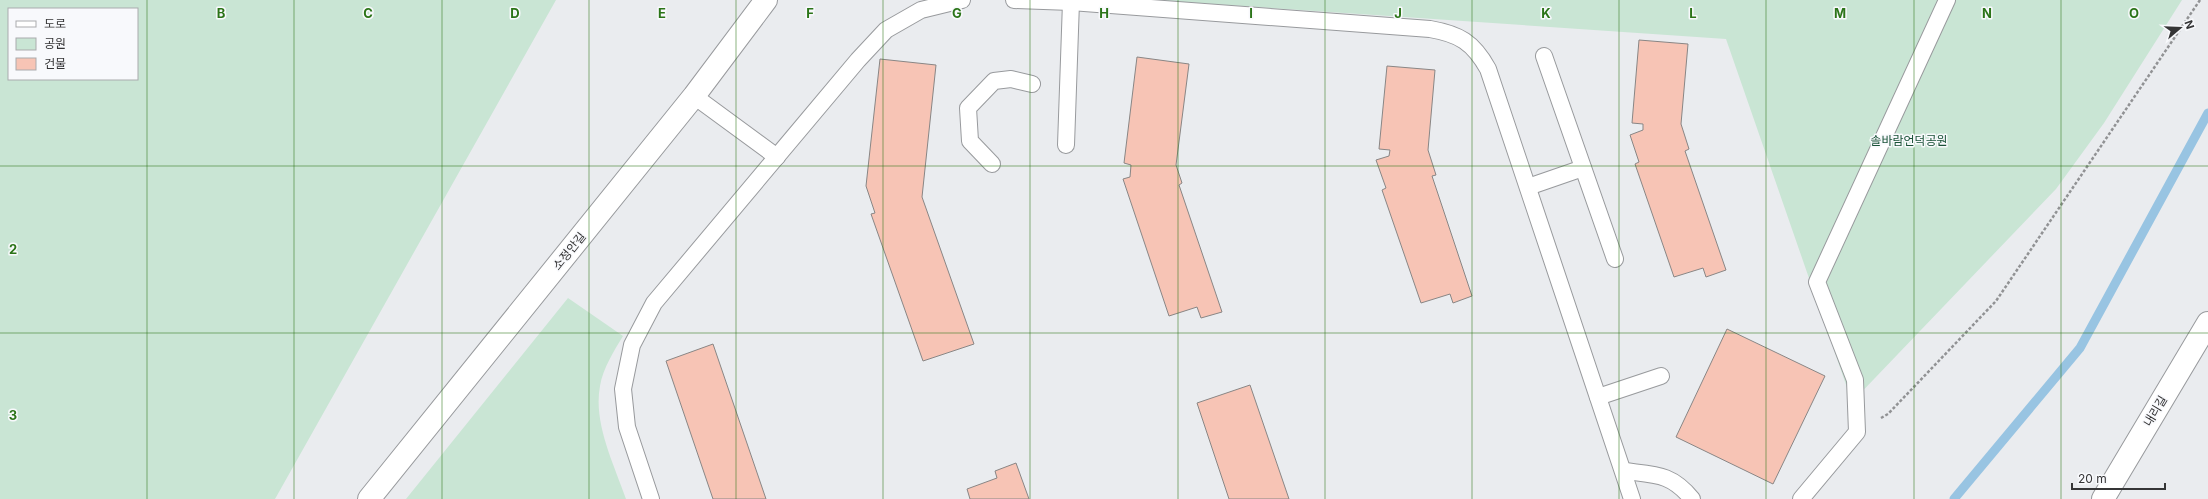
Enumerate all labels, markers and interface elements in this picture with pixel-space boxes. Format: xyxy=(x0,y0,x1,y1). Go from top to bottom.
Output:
text: B xyxy=(217,5,226,21)
text: C xyxy=(363,5,373,21)
text: D xyxy=(510,5,520,21)
text: E xyxy=(658,5,666,21)
text: F xyxy=(806,5,814,21)
text: G xyxy=(952,5,962,21)
text: H xyxy=(1099,5,1109,21)
text: I xyxy=(1249,5,1253,21)
text: J xyxy=(1394,5,1402,21)
text: K xyxy=(1541,5,1551,21)
text: L xyxy=(1689,5,1697,21)
text: M xyxy=(1834,5,1846,21)
text: N xyxy=(1982,5,1992,21)
text: O xyxy=(2129,5,2139,21)
legend xyxy=(8,8,138,80)
north arrow xyxy=(2160,8,2200,48)
text: 도로 xyxy=(44,16,66,31)
text: N xyxy=(2181,18,2197,31)
text: 공원 xyxy=(44,36,66,51)
text: 건물 xyxy=(44,56,66,71)
park label: 솔바람언덕공원 xyxy=(1870,133,1948,148)
street label: 소정안길 xyxy=(549,229,589,273)
text: 2 xyxy=(9,241,17,257)
street label: 내리길 xyxy=(2140,393,2170,429)
text: 3 xyxy=(9,407,17,423)
scale bar xyxy=(2072,465,2165,491)
text: 20 m xyxy=(2078,471,2107,486)

